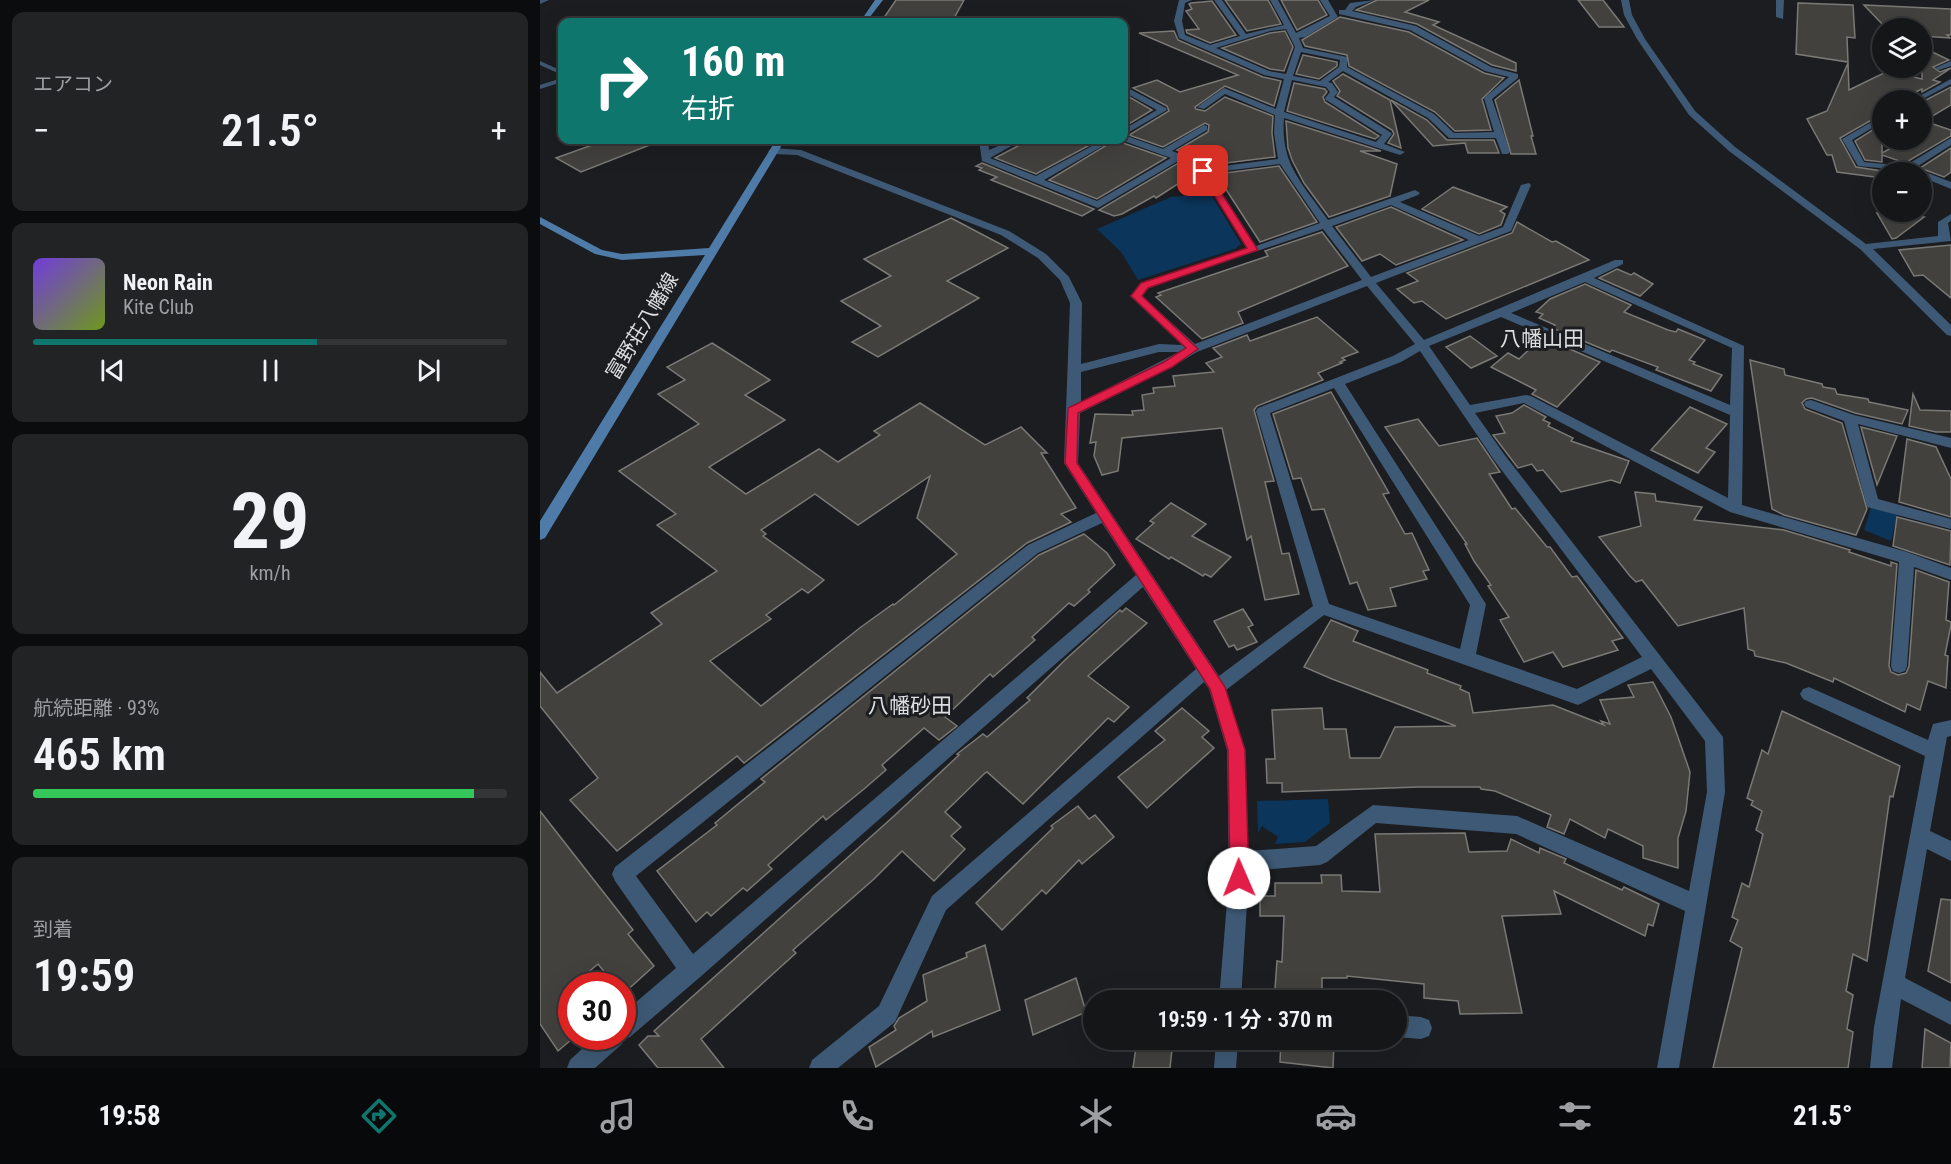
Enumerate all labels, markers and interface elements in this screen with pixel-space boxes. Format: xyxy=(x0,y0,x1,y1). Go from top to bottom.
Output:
map controls xyxy=(1872,18,1932,222)
button: layers xyxy=(1872,18,1932,78)
text: 160 m xyxy=(681,37,786,86)
icon: right xyxy=(582,42,660,120)
text: エアコン xyxy=(33,72,113,96)
button: + xyxy=(1872,90,1932,150)
text: 右折 xyxy=(681,93,735,125)
text: 21.5° xyxy=(221,104,319,157)
text: − xyxy=(33,111,50,150)
text: + xyxy=(491,111,507,150)
pin xyxy=(1177,145,1228,196)
icon: arrive xyxy=(1186,154,1219,187)
button: − xyxy=(1872,162,1932,222)
street label: 富野荘八幡線 xyxy=(601,268,683,384)
text: Neon Rain xyxy=(123,270,213,295)
text: Kite Club xyxy=(123,295,194,319)
district label: 八幡山田 xyxy=(1500,327,1584,351)
icon: previous xyxy=(96,354,129,387)
icon: pause xyxy=(254,354,287,387)
icon: next xyxy=(412,354,445,387)
text: 29 xyxy=(231,476,309,567)
text: km/h xyxy=(249,561,291,585)
district label: 八幡砂田 xyxy=(868,694,952,718)
text: 航続距離 · 93% xyxy=(33,696,159,720)
text: 465 km xyxy=(33,728,166,781)
position arrow xyxy=(1207,846,1271,910)
text: 到着 xyxy=(33,917,73,941)
text: 19:59 xyxy=(33,949,135,1002)
speed limit sign: 30 xyxy=(558,972,636,1050)
text: 19:59 · 1 分 · 370 m xyxy=(1157,1007,1333,1032)
icon: directions xyxy=(358,1095,400,1137)
icon: music xyxy=(597,1095,639,1137)
icon: phone xyxy=(836,1095,878,1137)
icon: climate xyxy=(1075,1095,1117,1137)
icon: car xyxy=(1315,1095,1357,1137)
icon: filters xyxy=(1554,1095,1596,1137)
text: 19:58 xyxy=(99,1100,161,1132)
text: 21.5° xyxy=(1793,1100,1852,1132)

